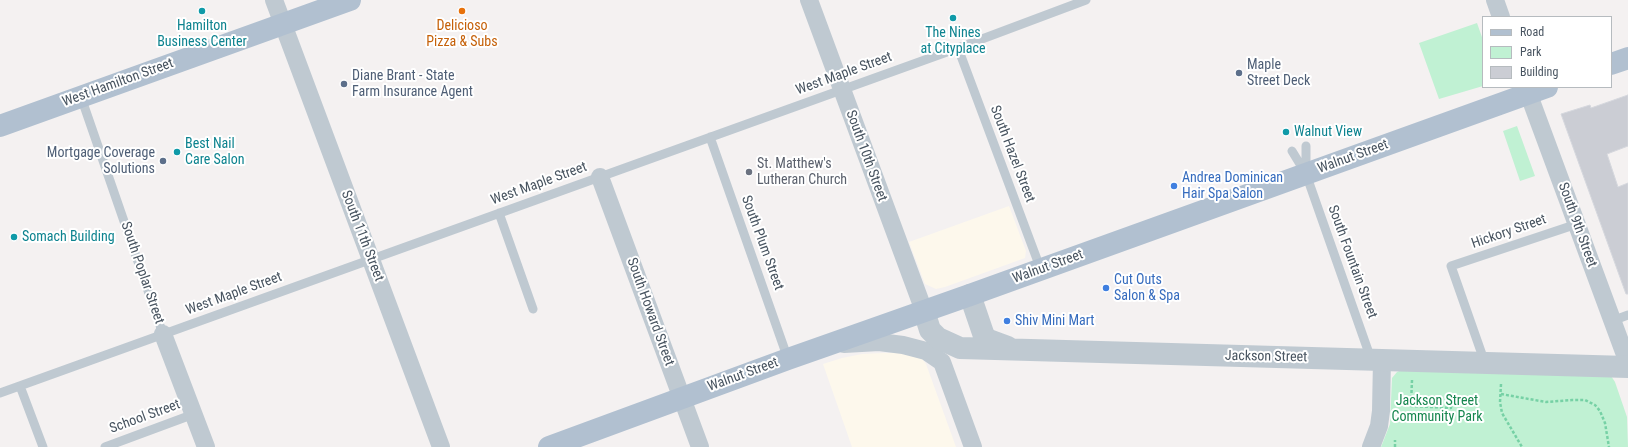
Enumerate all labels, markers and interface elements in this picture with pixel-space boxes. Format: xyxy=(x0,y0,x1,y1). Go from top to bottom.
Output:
marker: Hamilton Business Center xyxy=(197,6,207,16)
marker: Delicioso Pizza & Subs xyxy=(457,6,467,16)
marker: The Nines at Cityplace xyxy=(948,13,958,23)
legend xyxy=(1482,16,1612,88)
place label: Hamilton Business Center xyxy=(157,18,247,50)
place label: Delicioso Pizza & Subs xyxy=(426,18,498,50)
place label: The Nines at Cityplace xyxy=(920,25,986,58)
text: Road xyxy=(1520,25,1544,39)
text: Park xyxy=(1520,45,1541,59)
street label: West Maple Street xyxy=(794,49,894,99)
street label: West Hamilton Street xyxy=(60,55,176,111)
place label: Maple Street Deck xyxy=(1247,57,1310,90)
text: Building xyxy=(1520,65,1558,79)
place label: Diane Brant - State Farm Insurance Agent xyxy=(352,68,473,100)
marker: Maple Street Deck xyxy=(1234,68,1244,78)
marker: Diane Brant - State Farm Insurance Agent xyxy=(339,79,349,89)
street label: South Hazel Street xyxy=(986,103,1038,205)
street label: South 10th Street xyxy=(842,108,890,204)
place label: Walnut View xyxy=(1294,124,1362,140)
marker: Walnut View xyxy=(1281,127,1291,137)
place label: Best Nail Care Salon xyxy=(185,136,245,168)
street label: Walnut Street xyxy=(1315,136,1391,178)
place label: Mortgage Coverage Solutions xyxy=(47,145,155,178)
marker: Best Nail Care Salon xyxy=(172,147,182,157)
marker: Mortgage Coverage Solutions xyxy=(158,156,168,166)
place label: St. Matthew's Lutheran Church xyxy=(757,156,847,188)
street label: West Maple Street xyxy=(489,159,589,209)
marker: St. Matthew's Lutheran Church xyxy=(744,167,754,177)
place label: Andrea Dominican Hair Spa Salon xyxy=(1182,170,1283,202)
street label: South 9th Street xyxy=(1554,180,1600,270)
marker: Andrea Dominican Hair Spa Salon xyxy=(1169,181,1179,191)
street label: South 11th Street xyxy=(337,188,387,284)
street label: South Plum Street xyxy=(737,193,787,293)
street label: South Fountain Street xyxy=(1324,203,1380,321)
street label: Hickory Street xyxy=(1469,211,1549,253)
street label: South Poplar Street xyxy=(117,220,167,326)
place label: Somach Building xyxy=(22,229,115,245)
marker: Somach Building xyxy=(9,232,19,242)
street label: Walnut Street xyxy=(1010,246,1086,288)
street label: South Howard Street xyxy=(623,256,677,368)
street label: West Maple Street xyxy=(184,269,284,319)
place label: Cut Outs Salon & Spa xyxy=(1114,272,1180,304)
marker: Cut Outs Salon & Spa xyxy=(1101,283,1111,293)
place label: Shiv Mini Mart xyxy=(1015,313,1094,329)
marker: Shiv Mini Mart xyxy=(1002,316,1012,326)
street label: Jackson Street xyxy=(1225,348,1307,366)
street label: Walnut Street xyxy=(705,354,781,396)
park label: Jackson Street Community Park xyxy=(1392,393,1482,426)
street label: School Street xyxy=(107,396,183,438)

